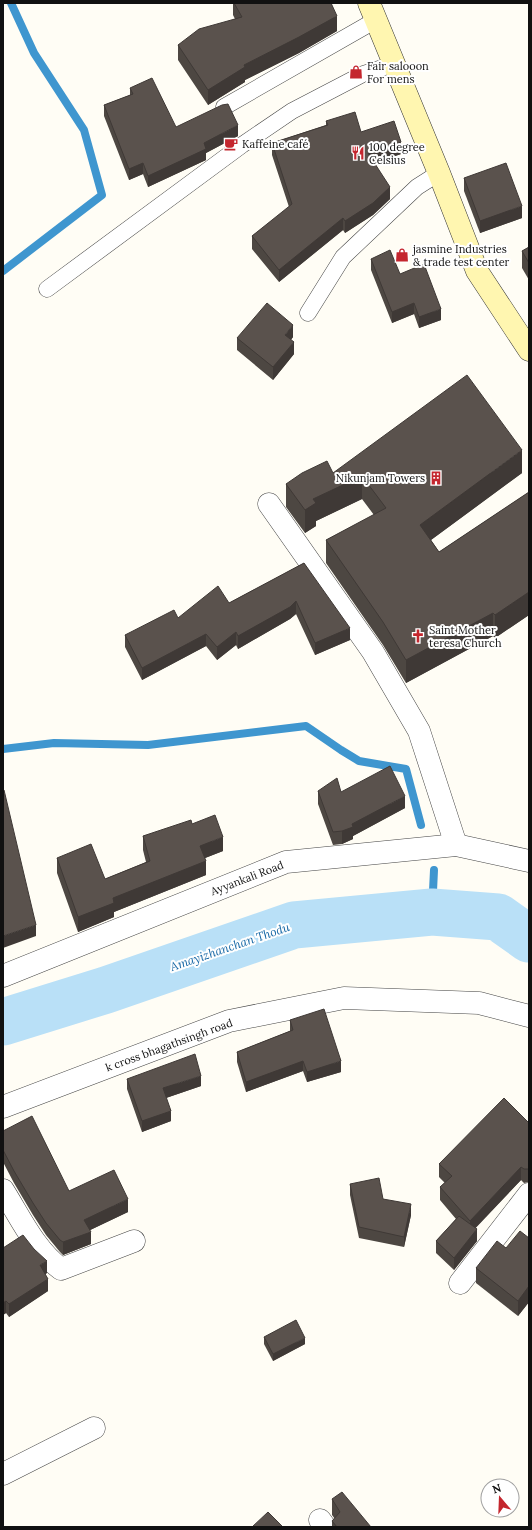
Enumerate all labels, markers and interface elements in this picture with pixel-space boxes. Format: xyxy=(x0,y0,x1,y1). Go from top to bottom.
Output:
place label: Fair salooon For mens xyxy=(367,59,429,86)
shop icon: Fair salooon For mens xyxy=(348,64,364,80)
cafe icon: Kaffeine café xyxy=(223,136,239,152)
place label: Kaffeine café xyxy=(242,137,308,151)
place label: 100 degree Celsius xyxy=(369,140,425,167)
restaurant icon: 100 degree Celsius xyxy=(350,145,366,161)
place label: jasmine Industries & trade test center xyxy=(412,242,510,269)
shop icon: jasmine Industries & trade test center xyxy=(394,247,410,263)
building icon: Nikunjam Towers xyxy=(428,470,444,486)
place label: Nikunjam Towers xyxy=(336,471,425,485)
place label: Saint Mother teresa Church xyxy=(429,623,502,650)
church icon: Saint Mother teresa Church xyxy=(410,628,426,644)
street label: Ayyankali Road xyxy=(208,858,286,899)
water label: Amayizhanchan Thodu xyxy=(167,919,292,974)
street label: k cross bhagathsingh road xyxy=(104,1015,235,1075)
north arrow xyxy=(480,1478,520,1518)
text: N xyxy=(490,1480,504,1497)

